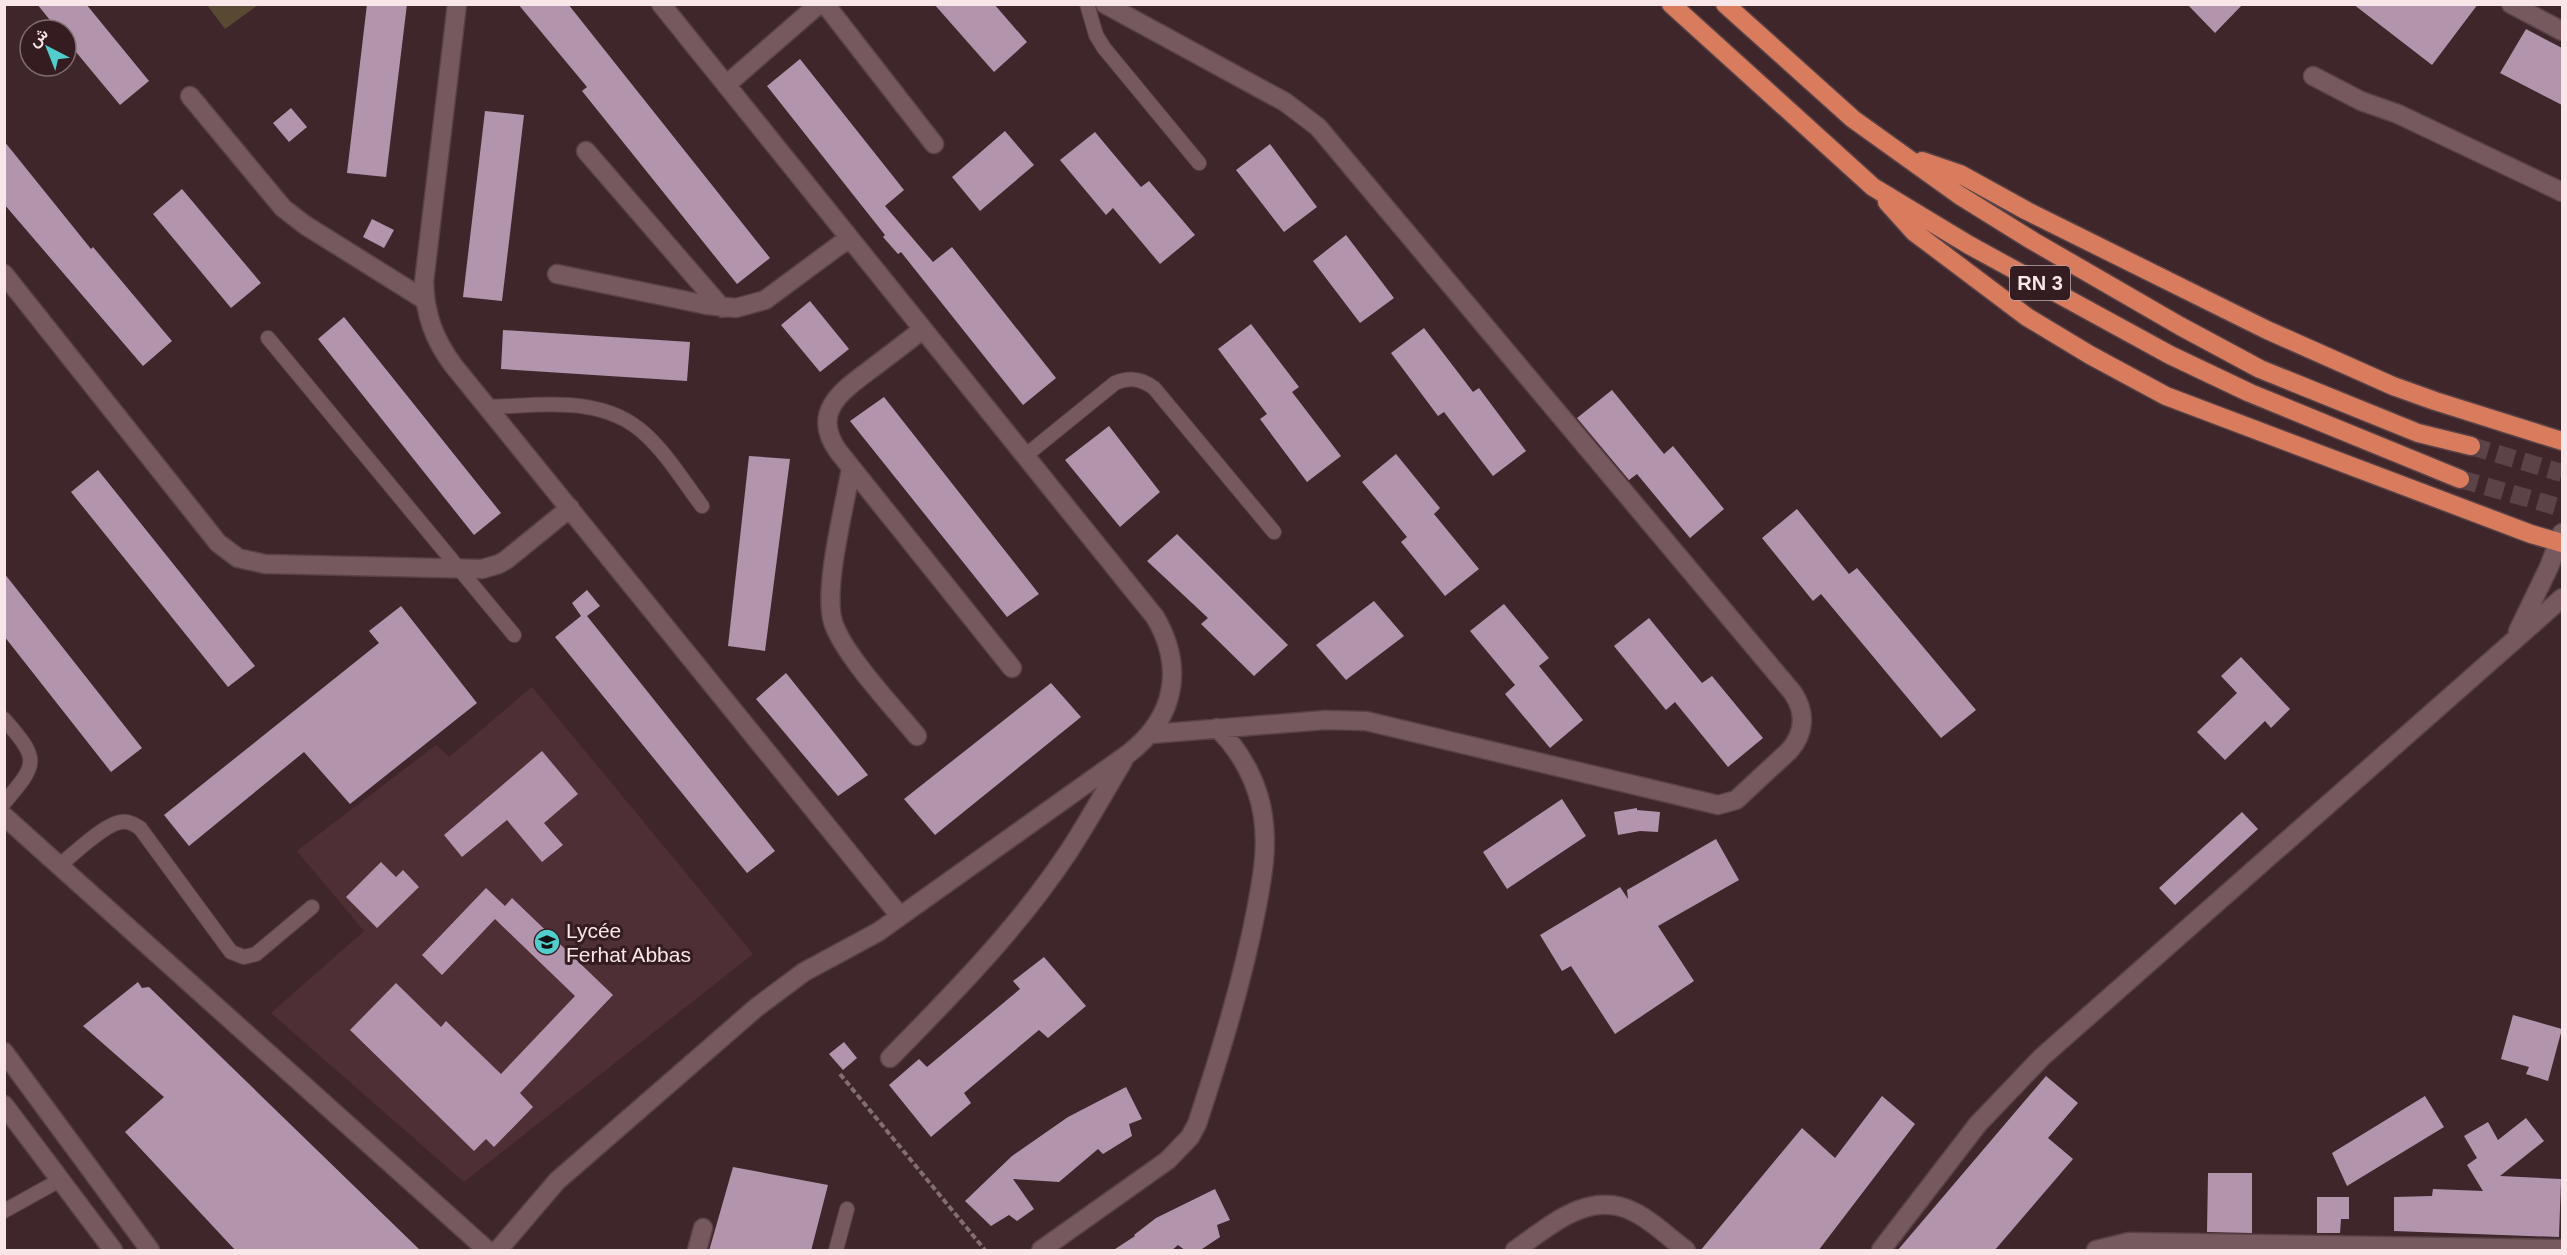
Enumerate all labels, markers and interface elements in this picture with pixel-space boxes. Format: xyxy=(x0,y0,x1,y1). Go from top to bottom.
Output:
north arrow xyxy=(18,18,78,78)
text: ش xyxy=(25,24,52,51)
road number: RN 3 xyxy=(2010,266,2070,300)
place label: Lycée Ferhat Abbas xyxy=(566,919,691,966)
school or university icon: Lycée Ferhat Abbas xyxy=(532,927,562,957)

